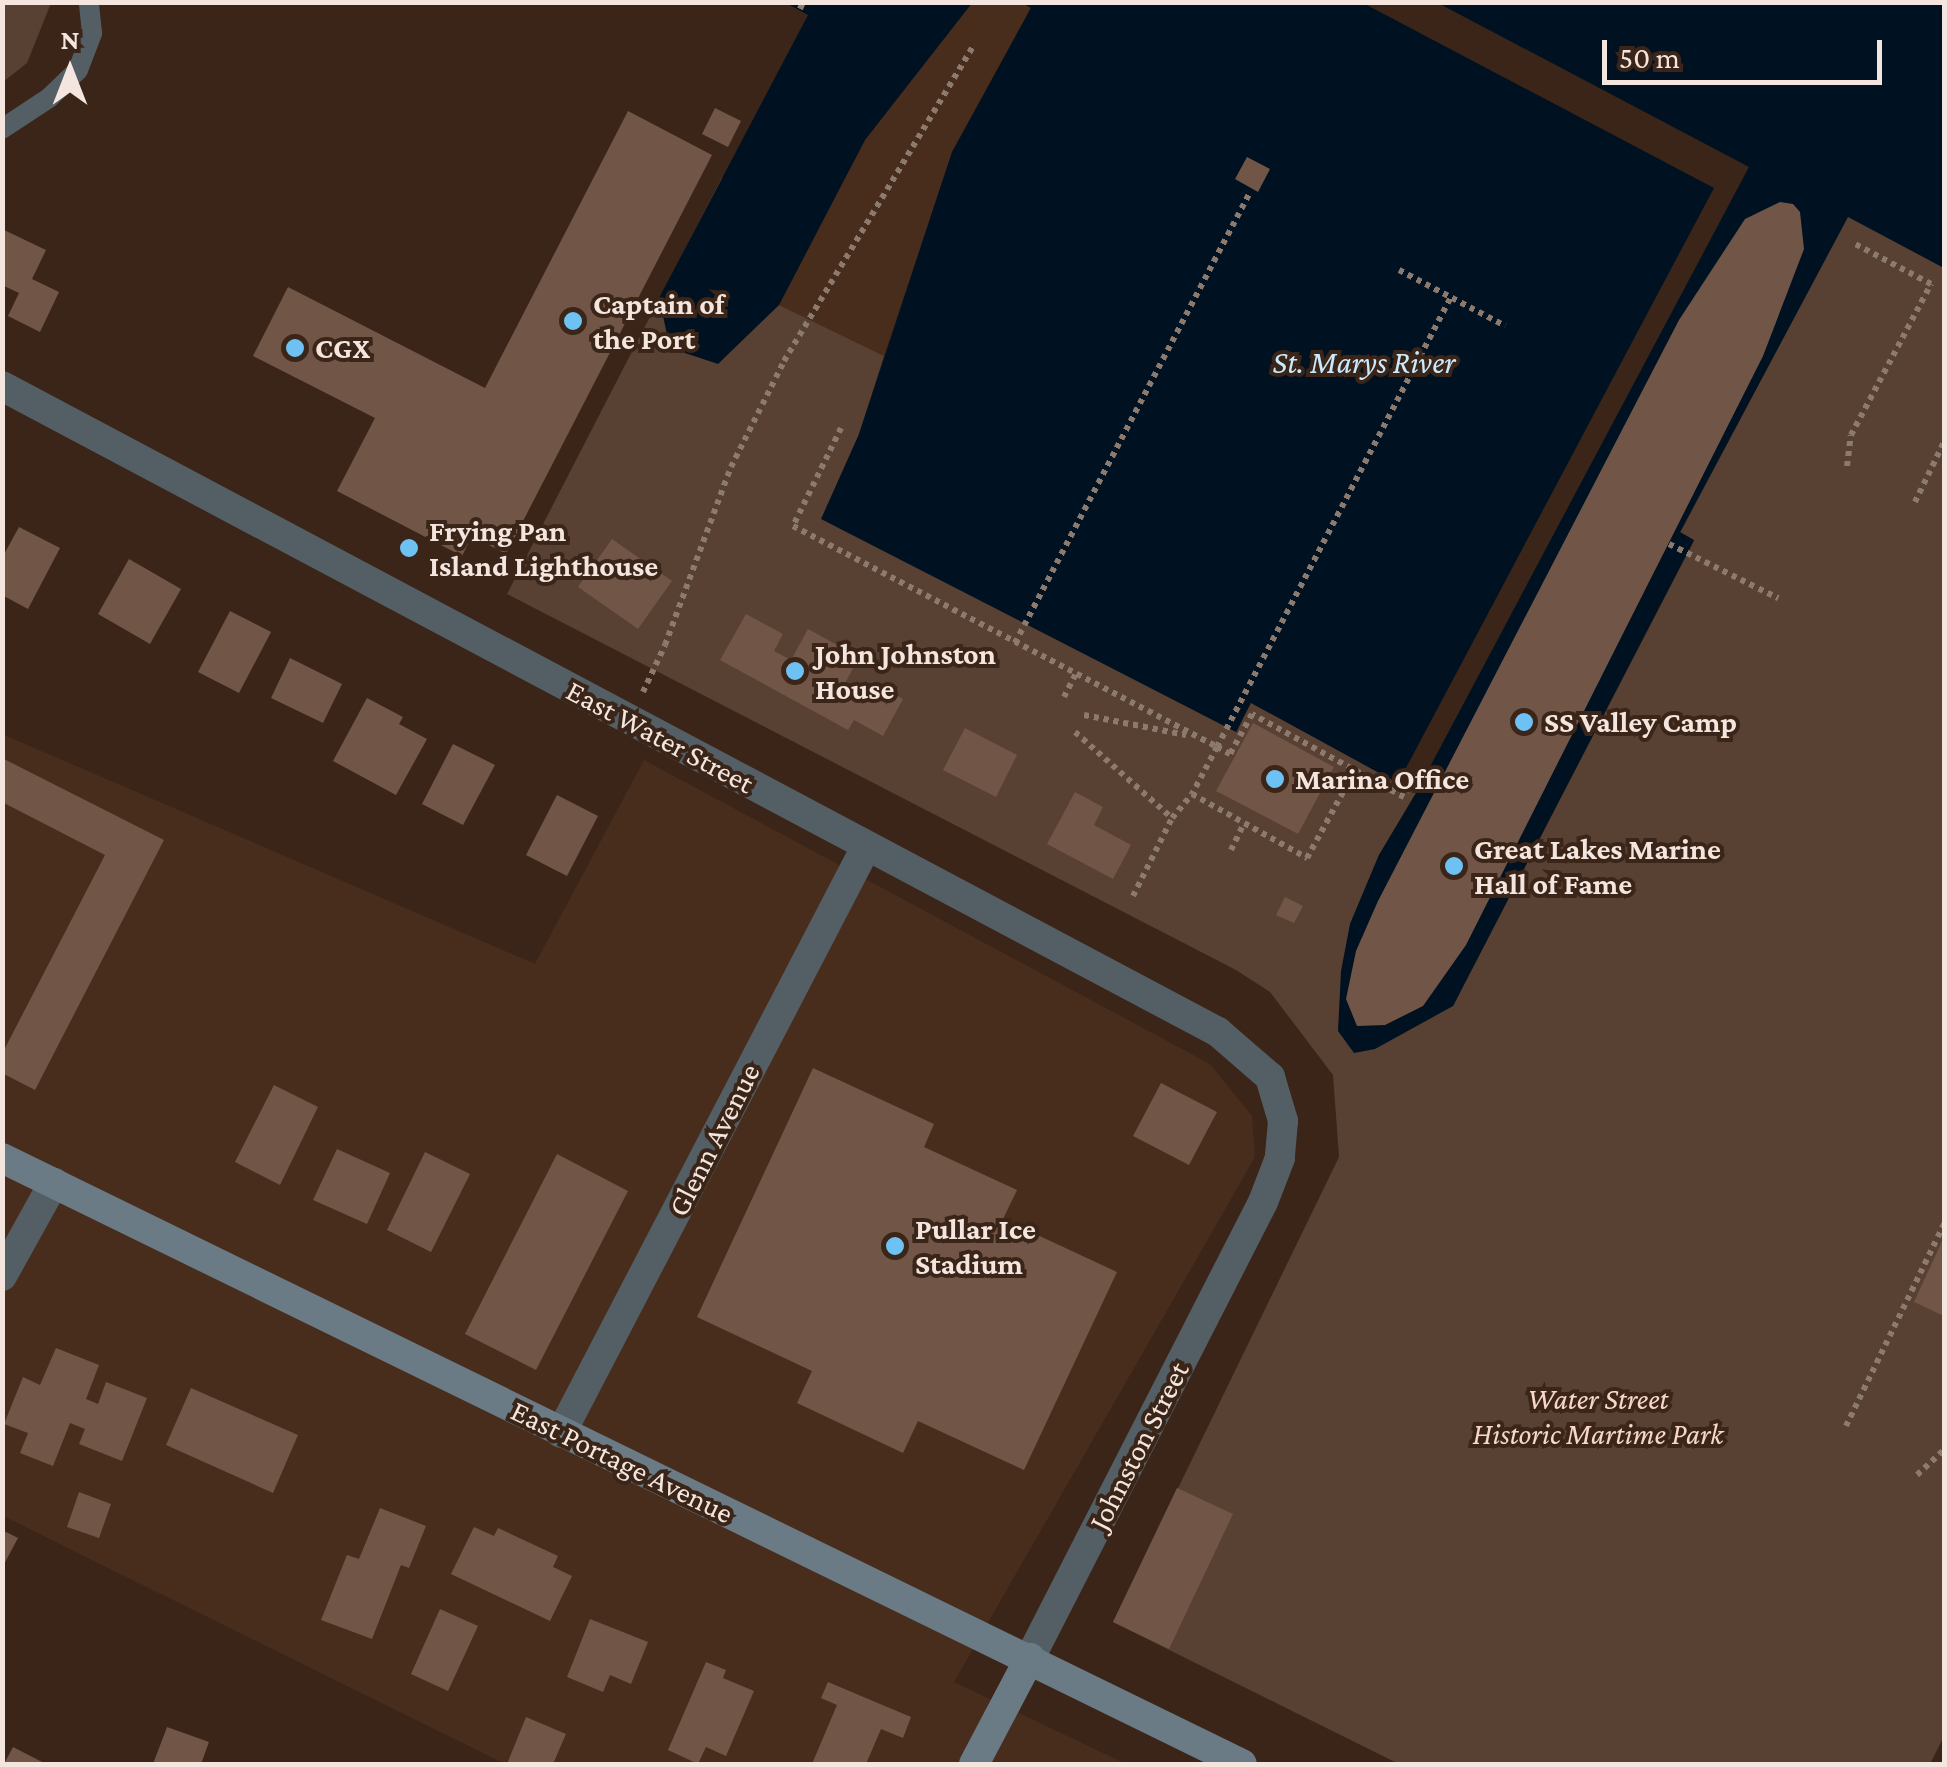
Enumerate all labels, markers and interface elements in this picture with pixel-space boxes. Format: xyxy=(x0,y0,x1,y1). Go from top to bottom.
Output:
north arrow xyxy=(20,20,120,120)
scale bar xyxy=(1607,20,1887,82)
text: N xyxy=(60,24,80,55)
text: 50 m xyxy=(1619,41,1680,74)
place label: Captain of the Port xyxy=(593,286,724,356)
marker: Captain of the Port xyxy=(562,310,584,332)
place label: CGX xyxy=(315,330,370,366)
marker: CGX xyxy=(284,337,306,359)
water label: St. Marys River xyxy=(1273,343,1455,381)
place label: Frying Pan Island Lighthouse xyxy=(429,513,658,584)
marker: Frying Pan Island Lighthouse xyxy=(398,537,420,559)
place label: John Johnston House xyxy=(815,636,996,706)
marker: John Johnston House xyxy=(784,660,806,682)
street label: East Water Street xyxy=(560,673,760,801)
place label: SS Valley Camp xyxy=(1544,704,1737,740)
marker: SS Valley Camp xyxy=(1513,711,1535,733)
place label: Marina Office xyxy=(1295,761,1469,797)
marker: Marina Office xyxy=(1264,768,1286,790)
place label: Great Lakes Marine Hall of Fame xyxy=(1474,831,1721,902)
marker: Great Lakes Marine Hall of Fame xyxy=(1443,855,1465,877)
street label: Glenn Avenue xyxy=(660,1058,768,1222)
place label: Pullar Ice Stadium xyxy=(915,1211,1036,1282)
marker: Pullar Ice Stadium xyxy=(884,1235,906,1257)
street label: Johnston Street xyxy=(1081,1356,1197,1536)
park label: Water Street Historic Martime Park xyxy=(1473,1381,1723,1452)
street label: East Portage Avenue xyxy=(505,1393,739,1531)

